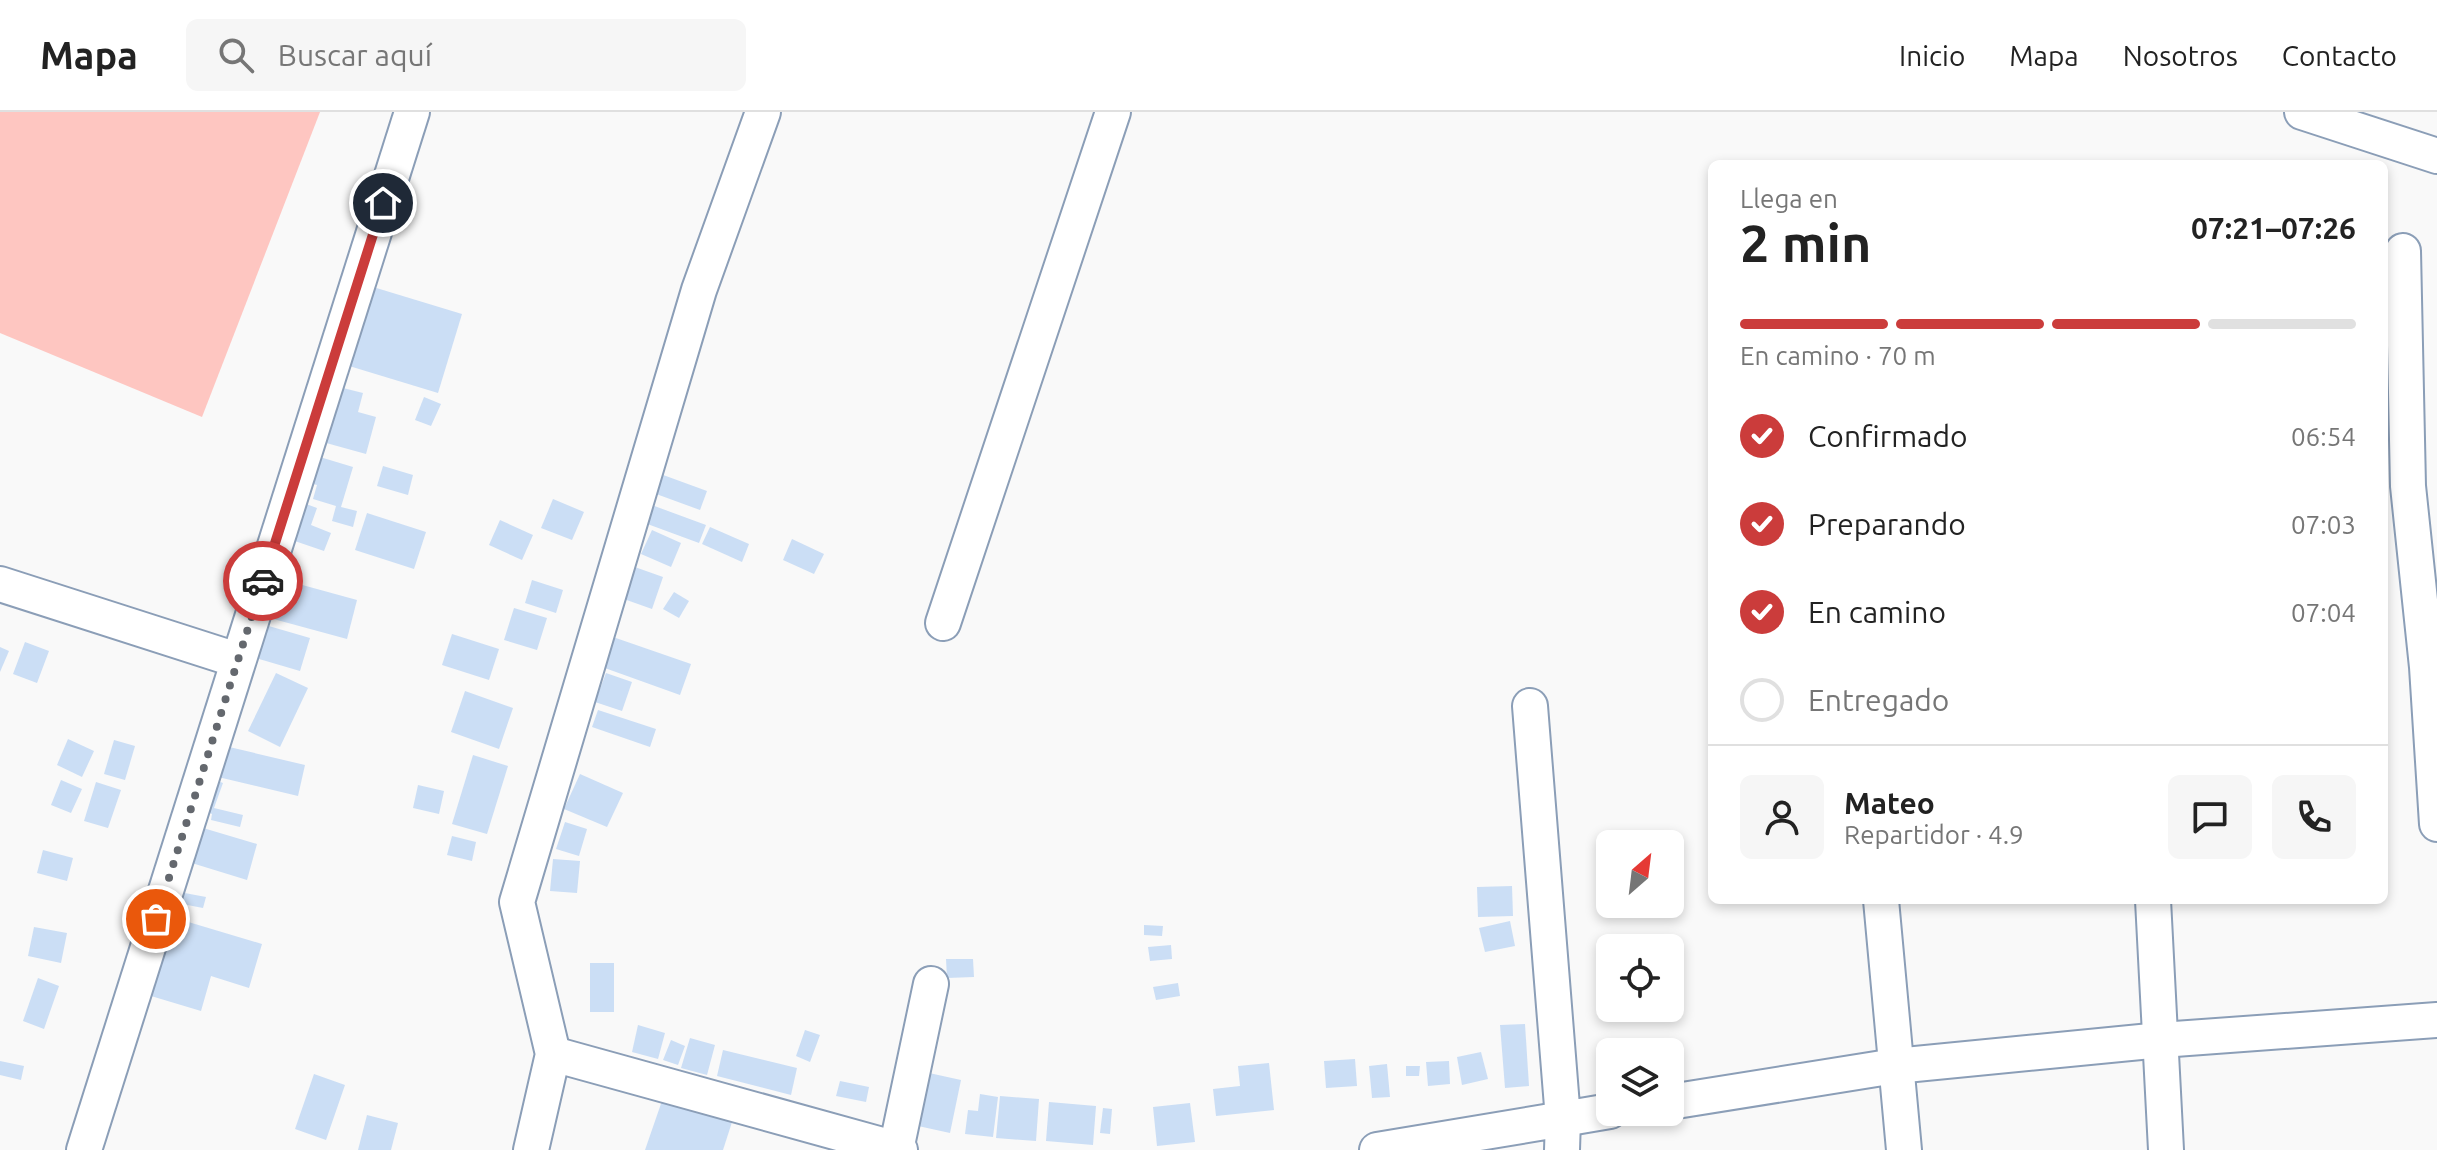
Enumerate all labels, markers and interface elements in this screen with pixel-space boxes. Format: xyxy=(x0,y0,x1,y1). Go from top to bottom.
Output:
search box xyxy=(186,19,746,91)
icon: search xyxy=(214,33,258,77)
text: Mapa xyxy=(40,34,138,76)
text: Buscar aquí xyxy=(278,38,432,72)
text: Inicio xyxy=(1899,40,1965,71)
text: Mapa xyxy=(2009,40,2079,71)
text: Nosotros xyxy=(2123,40,2238,71)
text: Contacto xyxy=(2282,40,2397,71)
pin xyxy=(349,169,417,237)
icon: home xyxy=(361,181,405,225)
text: Llega en xyxy=(1740,184,1838,213)
text: 07:21–07:26 xyxy=(2191,211,2356,245)
text: 2 min xyxy=(1740,214,1871,272)
text: En camino · 70 m xyxy=(1740,341,1936,370)
icon: check xyxy=(1740,414,1784,458)
text: Confirmado xyxy=(1808,419,1968,453)
text: 06:54 xyxy=(2291,422,2356,451)
icon: check xyxy=(1740,502,1784,546)
text: Preparando xyxy=(1808,507,1966,541)
text: 07:03 xyxy=(2291,510,2356,539)
courier xyxy=(223,541,303,621)
icon: car xyxy=(241,559,285,603)
icon: check xyxy=(1740,590,1784,634)
text: En camino xyxy=(1808,595,1946,629)
text: 07:04 xyxy=(2291,598,2356,627)
text: Entregado xyxy=(1808,683,1949,717)
button: person xyxy=(1740,775,1824,859)
button: chat xyxy=(2168,775,2252,859)
button: phone xyxy=(2272,775,2356,859)
text: Mateo xyxy=(1844,786,1935,820)
text: Repartidor · 4.9 xyxy=(1844,820,2024,849)
north arrow xyxy=(1596,830,1684,918)
map controls xyxy=(1596,830,1684,1126)
pin xyxy=(122,885,190,953)
icon: bag xyxy=(134,897,178,941)
button: locate xyxy=(1596,934,1684,1022)
button: layers xyxy=(1596,1038,1684,1126)

